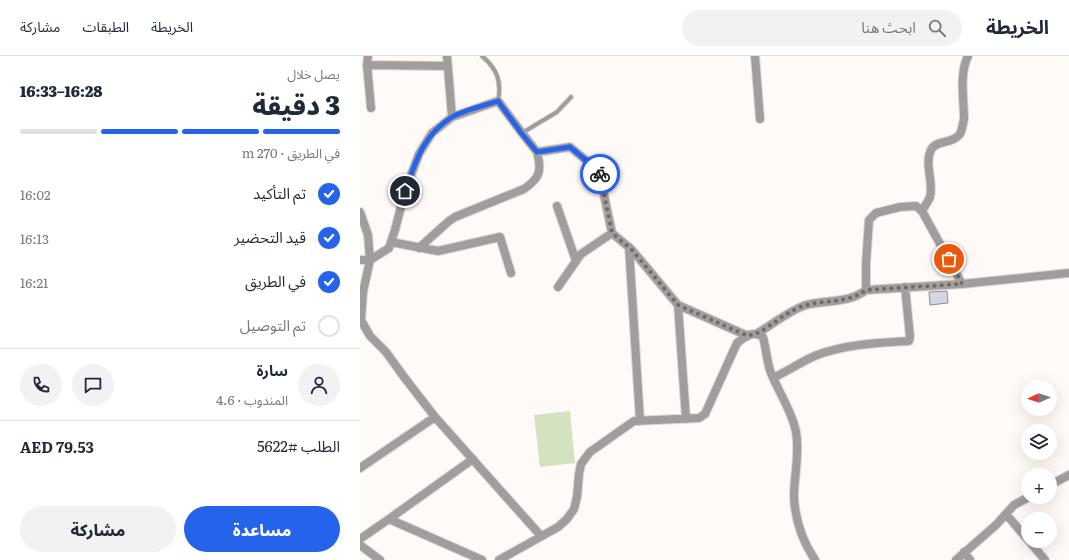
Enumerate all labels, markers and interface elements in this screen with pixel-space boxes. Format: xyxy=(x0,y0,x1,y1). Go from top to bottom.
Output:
search box xyxy=(682,10,962,46)
text: الخريطة xyxy=(986,12,1049,40)
text: ابحث هنا xyxy=(861,15,916,38)
text: مشاركة xyxy=(20,16,60,36)
text: الطبقات xyxy=(82,16,129,36)
text: الخريطة xyxy=(151,16,193,36)
icon: search xyxy=(926,17,948,39)
text: يصل خلال xyxy=(287,64,340,83)
text: 16:28–16:33 xyxy=(20,79,102,102)
text: 3 دقيقة xyxy=(252,84,340,123)
text: في الطريق · 270 m xyxy=(242,143,340,162)
courier xyxy=(580,154,620,194)
icon: bike xyxy=(589,163,611,185)
pin xyxy=(388,174,422,208)
icon: home xyxy=(394,180,416,202)
text: تم التأكيد xyxy=(253,181,306,204)
icon: check xyxy=(318,183,340,205)
text: 16:02 xyxy=(20,185,51,204)
text: قيد التحضير xyxy=(234,225,306,248)
icon: check xyxy=(318,227,340,249)
text: 16:13 xyxy=(20,229,49,248)
pin xyxy=(932,242,966,276)
icon: bag xyxy=(938,248,960,270)
text: في الطريق xyxy=(245,269,306,292)
icon: check xyxy=(318,271,340,293)
text: 16:21 xyxy=(20,273,48,292)
text: تم التوصيل xyxy=(240,313,306,336)
text: سارة xyxy=(256,358,288,381)
button: phone xyxy=(20,364,62,406)
button: chat xyxy=(72,364,114,406)
button: person xyxy=(298,364,340,406)
north arrow xyxy=(1021,380,1057,416)
map controls xyxy=(1021,380,1057,548)
text: المندوب · 4.6 xyxy=(216,390,288,409)
button: layers xyxy=(1021,424,1057,460)
text: الطلب #5622 xyxy=(257,434,340,457)
text: AED 79.53 xyxy=(20,435,94,458)
button: + xyxy=(1021,468,1057,504)
button: مشاركة xyxy=(20,506,176,552)
button: مساعدة xyxy=(184,506,340,552)
button: − xyxy=(1021,512,1057,548)

